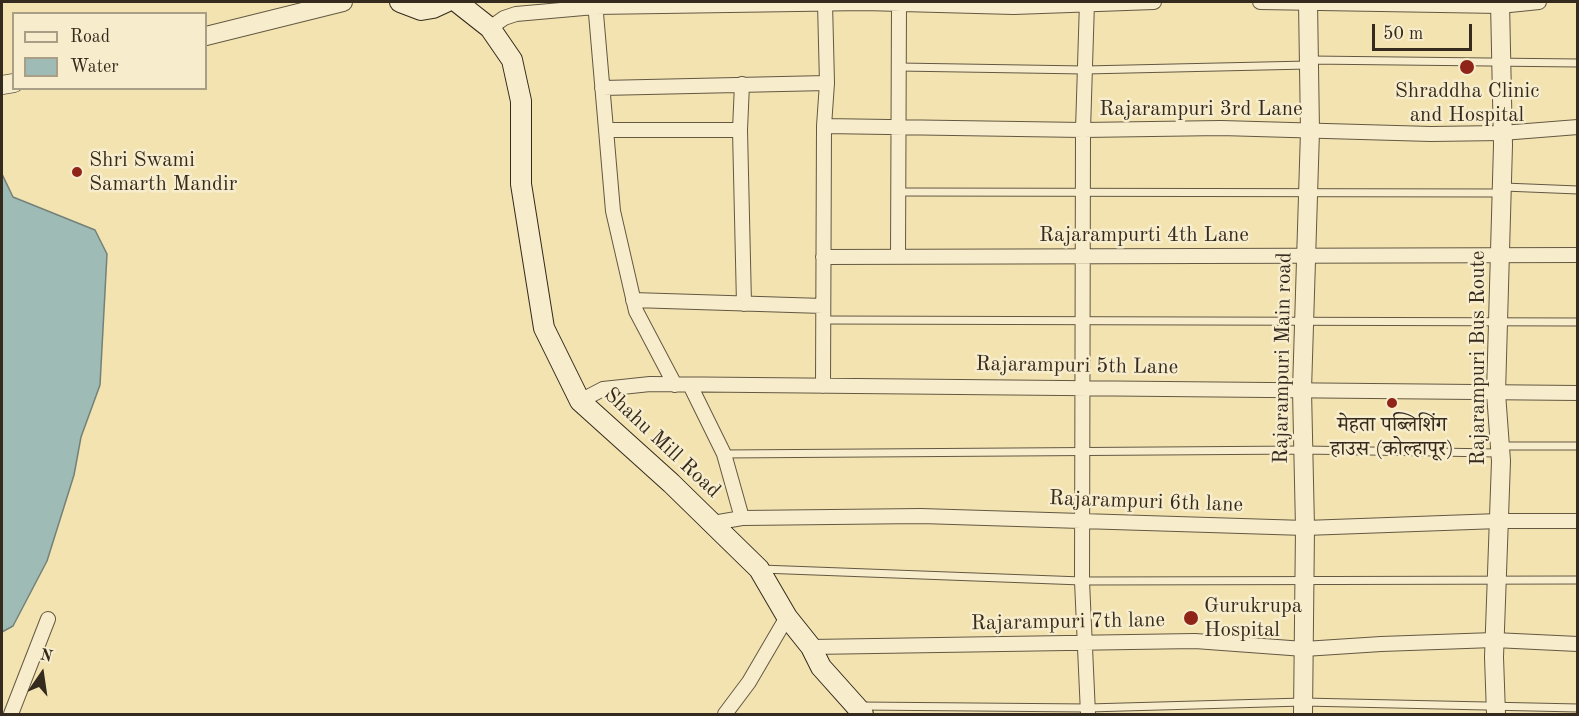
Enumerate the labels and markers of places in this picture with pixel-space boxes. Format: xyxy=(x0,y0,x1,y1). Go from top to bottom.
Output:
marker: Shraddha Clinic and Hospital xyxy=(1458,58,1476,76)
place label: Shraddha Clinic and Hospital xyxy=(1395,78,1539,128)
place label: Shri Swami Samarth Mandir xyxy=(89,147,237,197)
marker: Shri Swami Samarth Mandir xyxy=(70,165,84,179)
marker: मेहता पब्लिशिंग हाउस (कोल्हापूर) xyxy=(1385,396,1399,410)
place label: मेहता पब्लिशिंग हाउस (कोल्हापूर) xyxy=(1330,412,1454,462)
place label: Gurukrupa Hospital xyxy=(1204,593,1302,643)
marker: Gurukrupa Hospital xyxy=(1182,609,1200,627)

